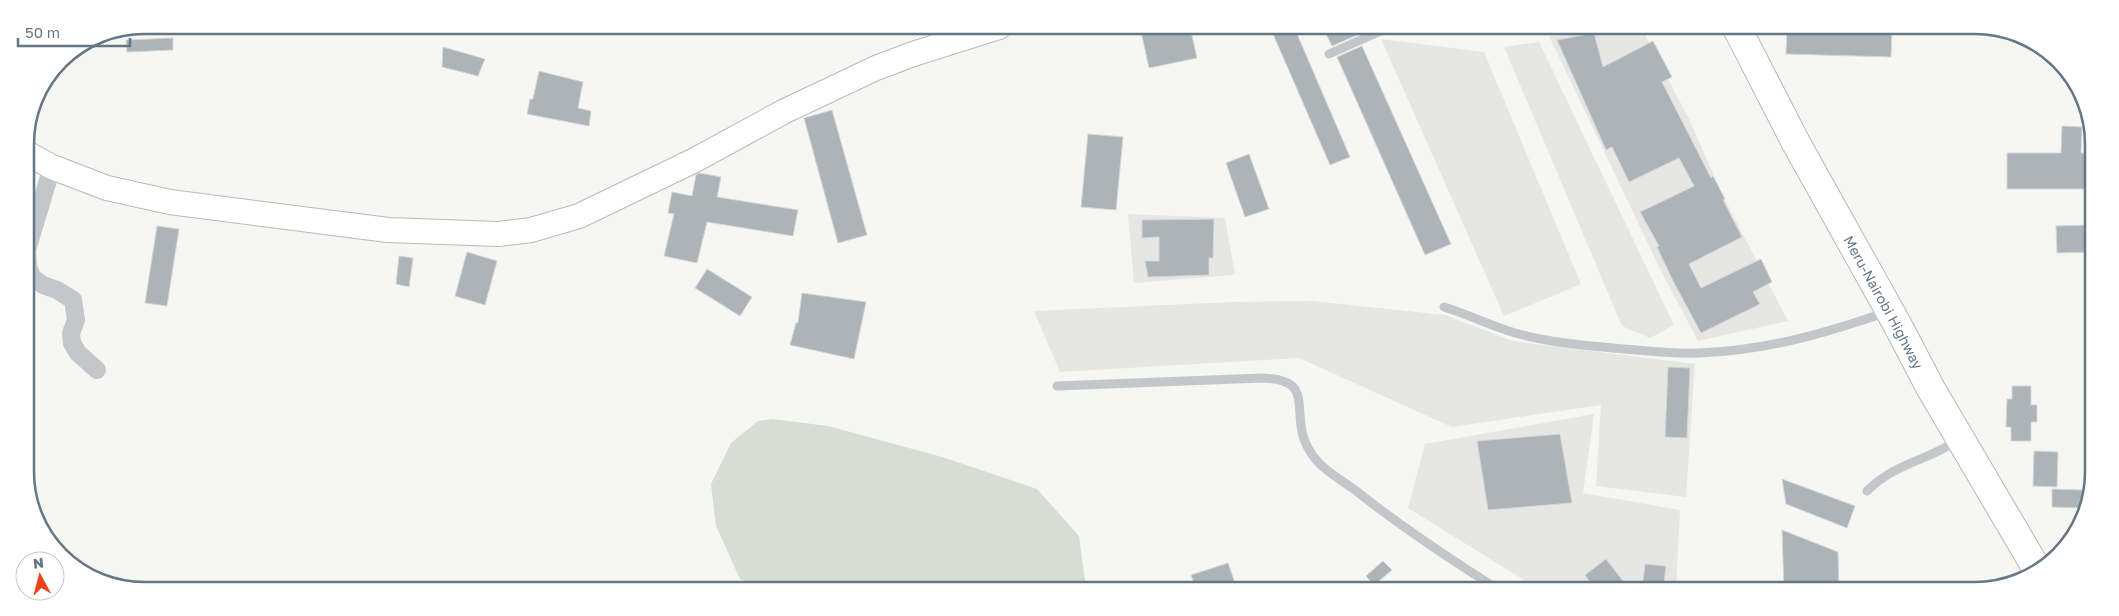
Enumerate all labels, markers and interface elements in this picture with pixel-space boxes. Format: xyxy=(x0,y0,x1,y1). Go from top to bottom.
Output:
scale bar xyxy=(18,15,130,47)
text: 50 m xyxy=(25,23,60,41)
street label: Meru-Nairobi Highway xyxy=(1841,232,1927,372)
north arrow xyxy=(15,551,65,601)
text: N xyxy=(32,554,45,572)

